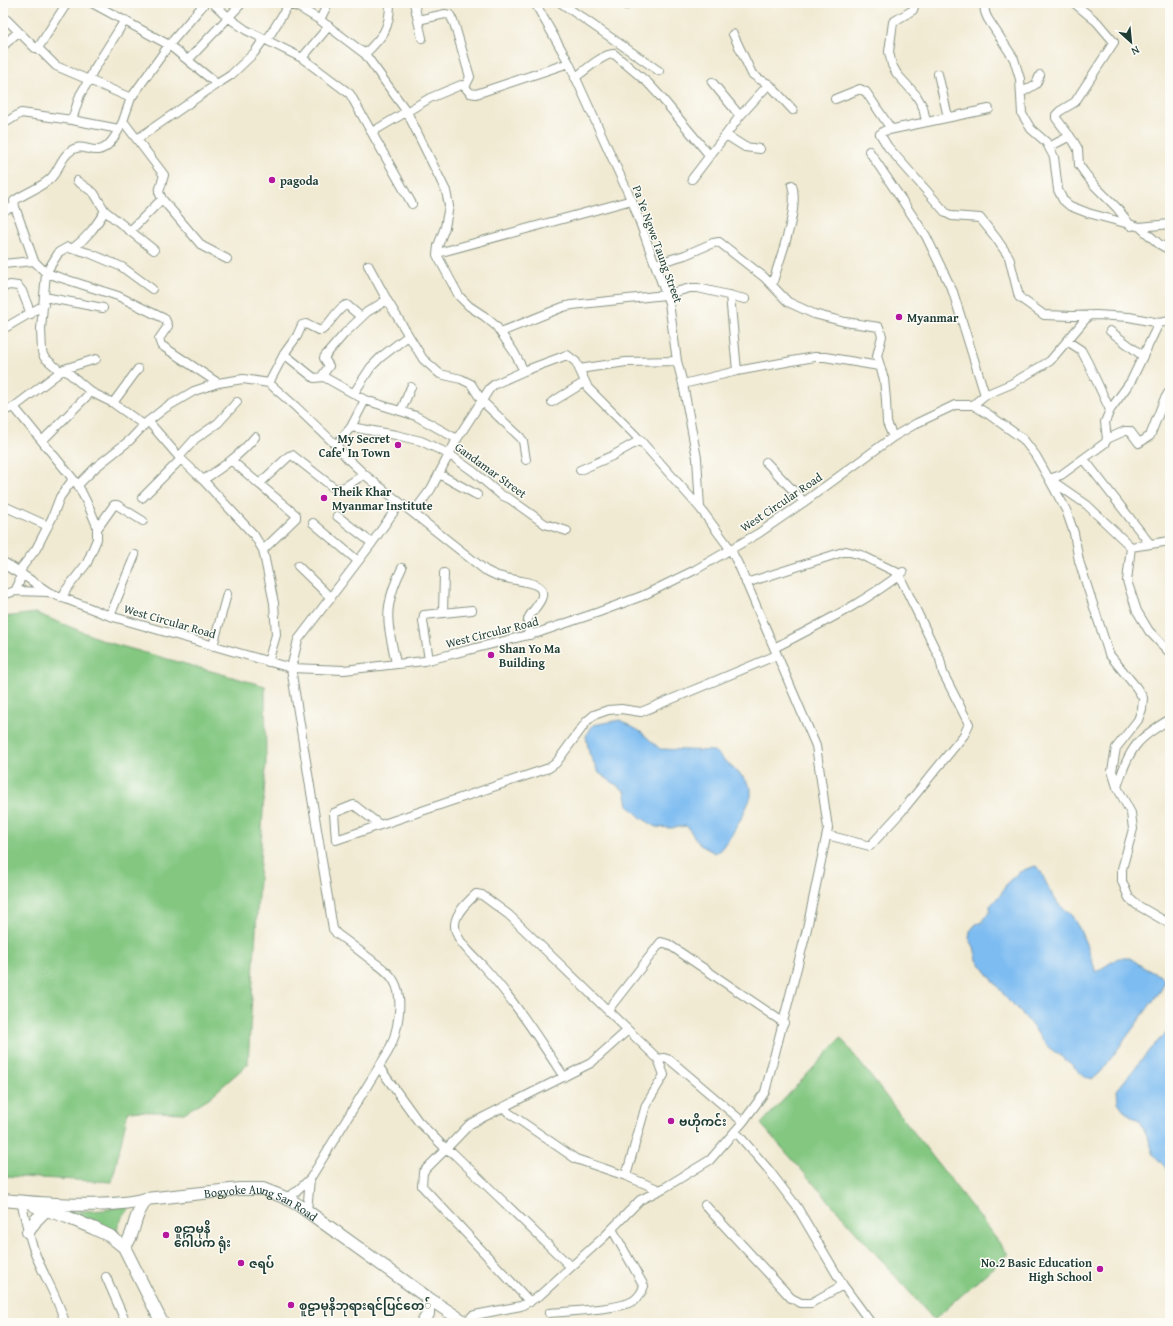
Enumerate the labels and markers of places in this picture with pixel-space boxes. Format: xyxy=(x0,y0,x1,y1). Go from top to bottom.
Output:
place label: pagoda xyxy=(280,172,320,189)
marker: pagoda xyxy=(267,175,277,185)
place label: Myanmar xyxy=(907,309,959,326)
marker: Myanmar xyxy=(894,312,904,322)
place label: My Secret Cafe' In Town xyxy=(319,430,390,461)
marker: My Secret Cafe' In Town xyxy=(393,440,403,450)
place label: Theik Khar Myanmar Institute xyxy=(332,483,433,514)
marker: Theik Khar Myanmar Institute xyxy=(319,493,329,503)
place label: Shan Yo Ma Building xyxy=(499,640,561,671)
marker: Shan Yo Ma Building xyxy=(486,650,496,660)
place label: ဗဟိုကင်း xyxy=(679,1112,727,1133)
marker: ဗဟိုကင်း xyxy=(666,1116,676,1126)
place label: စူဠာမုနိ ဂေါပက ရုံး xyxy=(174,1220,231,1254)
marker: စူဠာမုနိ ဂေါပက ရုံး xyxy=(161,1230,171,1240)
place label: ဇရပ် xyxy=(249,1254,274,1274)
place label: No.2 Basic Education High School xyxy=(981,1254,1092,1285)
marker: ဇရပ် xyxy=(236,1258,246,1268)
marker: No.2 Basic Education High School xyxy=(1095,1264,1105,1274)
place label: စူဠာမုနိဘုရားရင်ပြင်တေ် xyxy=(299,1296,431,1317)
marker: စူဠာမုနိဘုရားရင်ပြင်တေ် xyxy=(286,1300,296,1310)

